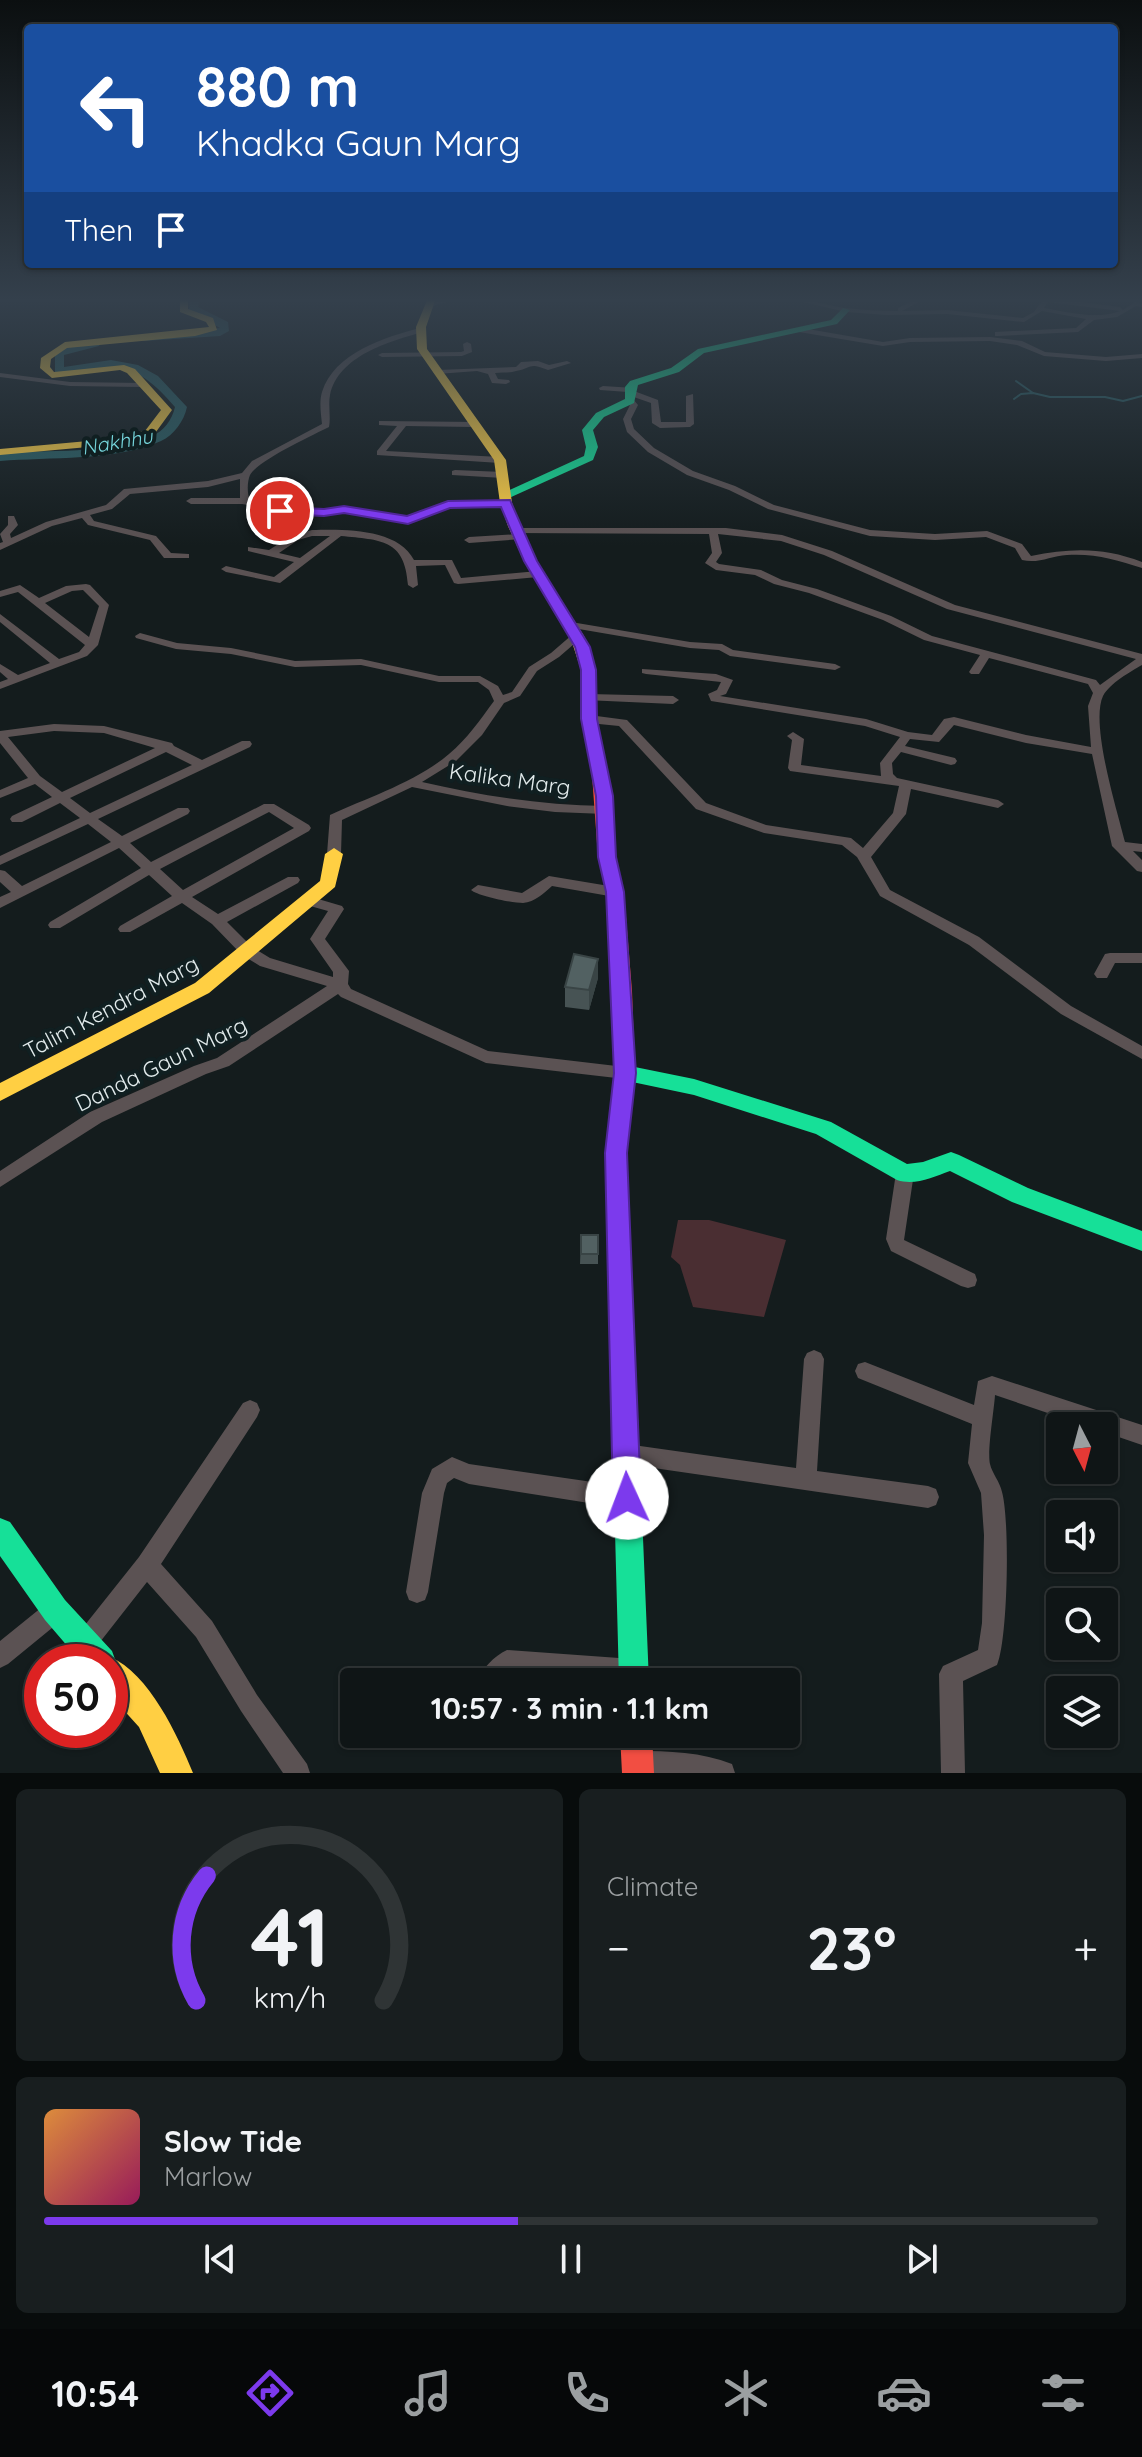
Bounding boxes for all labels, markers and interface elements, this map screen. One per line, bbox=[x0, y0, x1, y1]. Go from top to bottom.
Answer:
text: 880 m bbox=[196, 51, 359, 121]
icon: left bbox=[64, 56, 168, 160]
text: Khadka Gaun Marg bbox=[196, 120, 521, 165]
icon: arrive bbox=[149, 208, 193, 252]
text: Then bbox=[64, 211, 133, 249]
water label: Nakhhu bbox=[80, 423, 156, 460]
pin bbox=[246, 477, 314, 545]
icon: arrive bbox=[258, 489, 302, 533]
street label: Kalika Marg bbox=[447, 757, 573, 801]
street label: Talim Kendra Marg bbox=[19, 949, 203, 1065]
street label: Danda Gaun Marg bbox=[70, 1010, 252, 1118]
north arrow bbox=[1046, 1412, 1118, 1484]
map controls bbox=[1046, 1412, 1118, 1748]
position arrow bbox=[585, 1456, 669, 1540]
button: sound bbox=[1046, 1500, 1118, 1572]
button: search bbox=[1046, 1588, 1118, 1660]
speed limit sign: 50 bbox=[24, 1644, 128, 1748]
button: layers bbox=[1046, 1676, 1118, 1748]
text: 10:57 · 3 min · 1.1 km bbox=[431, 1689, 709, 1727]
text: Climate bbox=[607, 1870, 698, 1903]
text: 41 bbox=[250, 1884, 329, 1988]
text: 23° bbox=[807, 1910, 897, 1985]
text: − bbox=[607, 1920, 630, 1975]
text: + bbox=[1073, 1920, 1098, 1975]
text: km/h bbox=[253, 1979, 326, 2015]
text: Slow Tide bbox=[164, 2122, 302, 2160]
text: Marlow bbox=[164, 2160, 252, 2193]
icon: previous bbox=[198, 2237, 242, 2281]
icon: pause bbox=[549, 2237, 593, 2281]
icon: next bbox=[900, 2237, 944, 2281]
icon: directions bbox=[242, 2365, 298, 2421]
icon: music bbox=[400, 2365, 456, 2421]
icon: phone bbox=[559, 2365, 615, 2421]
icon: climate bbox=[718, 2365, 774, 2421]
icon: car bbox=[876, 2365, 932, 2421]
icon: filters bbox=[1035, 2365, 1091, 2421]
text: 10:54 bbox=[51, 2371, 139, 2416]

